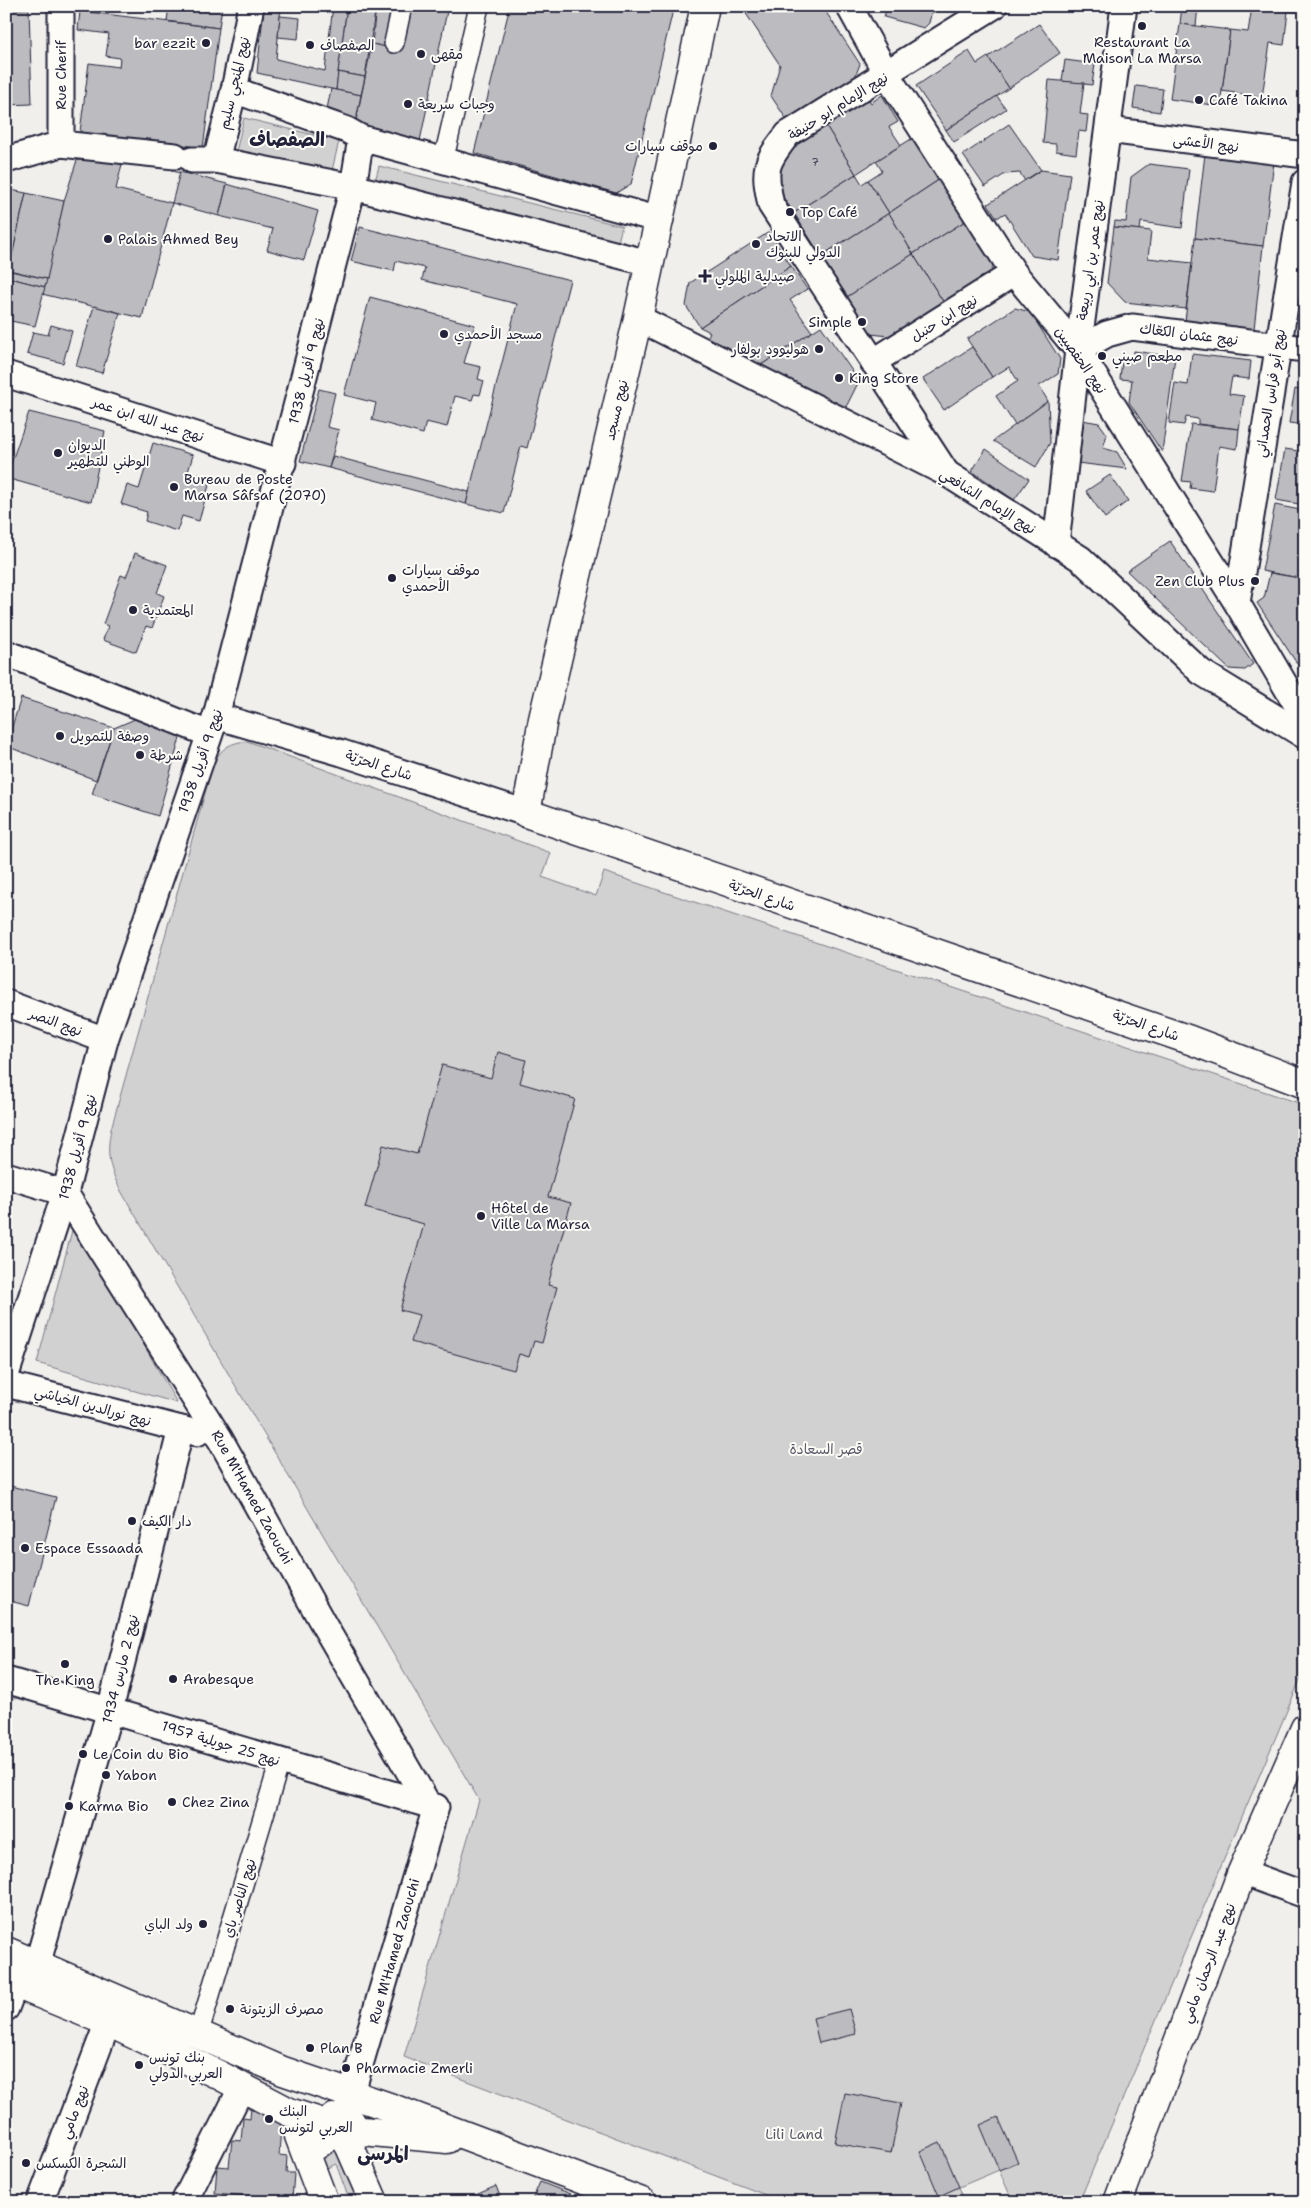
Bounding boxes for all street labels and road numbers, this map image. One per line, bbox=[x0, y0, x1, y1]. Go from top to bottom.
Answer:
street label: نهج المنجي سليم bbox=[215, 35, 257, 132]
street label: Rue Cherif bbox=[52, 39, 70, 110]
street label: نهج الإمام ابو حنيفة bbox=[785, 68, 892, 146]
street label: نهج الأعشى bbox=[1172, 130, 1240, 157]
street label: نهج عمر بن ابي ربيعة bbox=[1073, 199, 1111, 322]
street label: نهج ابن حنبل bbox=[907, 290, 981, 346]
street label: نهج 9 أفريل 1938 bbox=[284, 316, 329, 426]
street label: نهج عثمان الكعّاك bbox=[1138, 319, 1239, 350]
street label: نهج الحفصيين bbox=[1050, 323, 1111, 398]
street label: نهج أبو فراس الحمداني bbox=[1251, 327, 1293, 459]
street label: نهج مسجد bbox=[600, 378, 633, 442]
street label: نهج عبد الله ابن عمر bbox=[88, 392, 206, 447]
street label: نهج الإمام الشافعي bbox=[934, 464, 1039, 541]
street label: نهج 9 أفريل 1938 bbox=[174, 707, 227, 816]
street label: شارع الحرّيّة bbox=[343, 746, 415, 785]
street label: شارع الحرّيّة bbox=[726, 875, 798, 916]
street label: نهج النصر bbox=[26, 1004, 85, 1041]
street label: شارع الحرّيّة bbox=[1110, 1005, 1182, 1046]
street label: نهج 9 أفريل 1938 bbox=[54, 1092, 101, 1202]
street label: نهج نورالدين الخياشي bbox=[32, 1382, 153, 1434]
street label: Rue M'Hamed Zaouchi bbox=[208, 1427, 297, 1567]
street label: نهج 2 مارس 1934 bbox=[98, 1613, 143, 1726]
street label: نهج 25 جويلية 1957 bbox=[159, 1716, 282, 1771]
street label: نهج الناصر باي bbox=[218, 1856, 261, 1940]
street label: Rue M'Hamed Zaouchi bbox=[365, 1876, 423, 2026]
street label: نهج عبد الرحمان مامي bbox=[1177, 1900, 1243, 2027]
street label: نهج مامي bbox=[56, 2083, 96, 2143]

